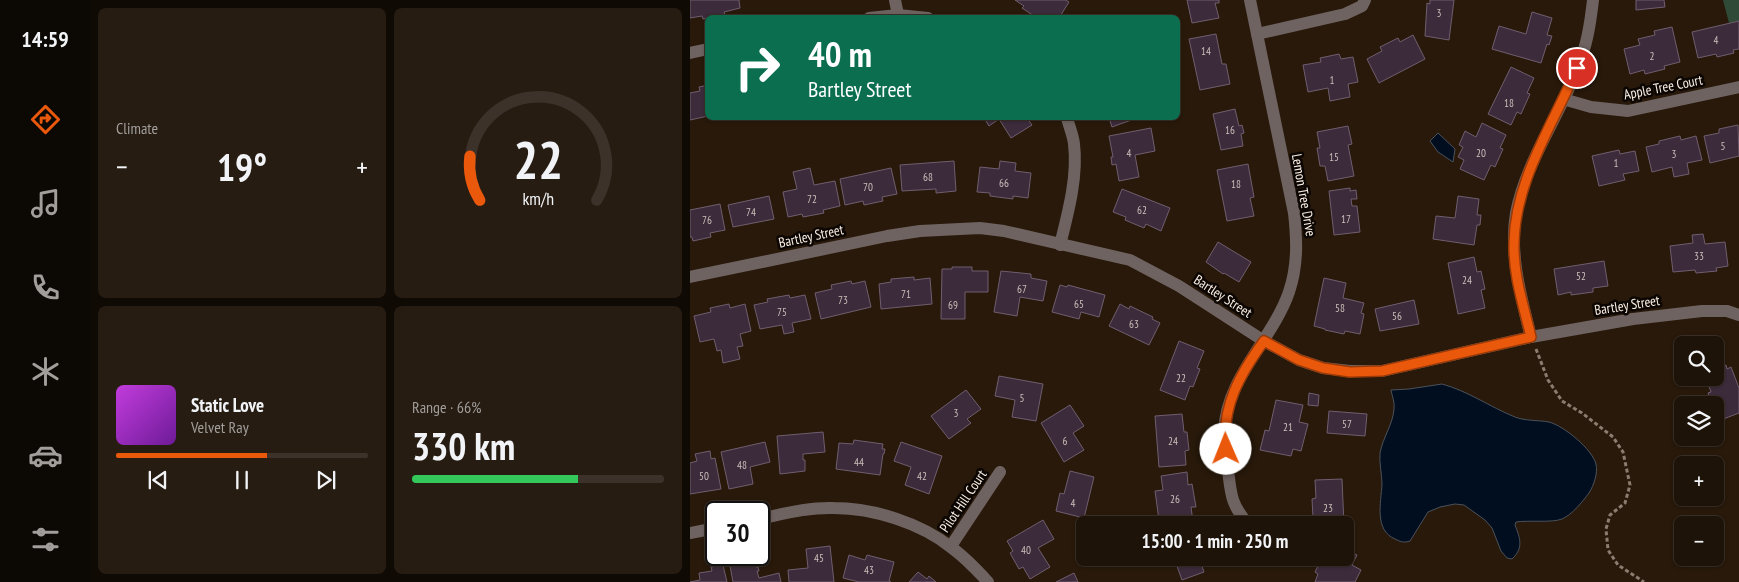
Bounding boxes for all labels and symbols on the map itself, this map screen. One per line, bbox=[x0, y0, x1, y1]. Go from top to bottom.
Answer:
house number: 3 bbox=[1437, 6, 1442, 20]
house number: 4 bbox=[1714, 33, 1719, 47]
house number: 14 bbox=[1201, 44, 1211, 58]
pin bbox=[1556, 47, 1598, 89]
house number: 2 bbox=[1650, 49, 1655, 63]
street label: Apple Tree Court bbox=[1622, 71, 1704, 103]
house number: 1 bbox=[1330, 73, 1335, 87]
house number: 18 bbox=[1504, 96, 1514, 110]
house number: 16 bbox=[1225, 123, 1235, 137]
house number: 5 bbox=[1721, 139, 1726, 153]
house number: 4 bbox=[1127, 146, 1132, 160]
house number: 20 bbox=[1476, 146, 1486, 160]
house number: 3 bbox=[1672, 147, 1677, 161]
house number: 15 bbox=[1329, 150, 1339, 164]
street label: Lemon Tree Drive bbox=[1288, 152, 1320, 238]
house number: 1 bbox=[1614, 156, 1619, 170]
house number: 68 bbox=[923, 170, 933, 184]
house number: 66 bbox=[999, 176, 1009, 190]
house number: 18 bbox=[1231, 177, 1241, 191]
house number: 70 bbox=[863, 180, 873, 194]
house number: 72 bbox=[807, 192, 817, 206]
house number: 62 bbox=[1137, 203, 1147, 217]
house number: 74 bbox=[746, 205, 756, 219]
house number: 17 bbox=[1341, 212, 1351, 226]
house number: 76 bbox=[702, 213, 712, 227]
street label: Bartley Street bbox=[777, 220, 845, 252]
house number: 33 bbox=[1694, 249, 1704, 263]
house number: 52 bbox=[1576, 269, 1586, 283]
street label: Bartley Street bbox=[1190, 271, 1256, 322]
house number: 24 bbox=[1462, 273, 1472, 287]
house number: 67 bbox=[1017, 282, 1027, 296]
house number: 71 bbox=[901, 287, 911, 301]
street label: Bartley Street bbox=[1593, 291, 1661, 319]
house number: 73 bbox=[838, 293, 848, 307]
house number: 65 bbox=[1074, 297, 1084, 311]
house number: 69 bbox=[948, 298, 958, 312]
house number: 58 bbox=[1335, 301, 1345, 315]
house number: 75 bbox=[777, 305, 787, 319]
house number: 56 bbox=[1392, 309, 1402, 323]
house number: 63 bbox=[1129, 317, 1139, 331]
house number: 22 bbox=[1176, 371, 1186, 385]
house number: 5 bbox=[1020, 391, 1025, 405]
house number: 3 bbox=[954, 406, 959, 420]
house number: 57 bbox=[1342, 417, 1352, 431]
house number: 21 bbox=[1283, 420, 1293, 434]
position arrow bbox=[1199, 422, 1251, 474]
house number: 6 bbox=[1063, 434, 1068, 448]
house number: 24 bbox=[1168, 434, 1178, 448]
house number: 44 bbox=[854, 455, 864, 469]
house number: 48 bbox=[737, 458, 747, 472]
street label: Pilot Hill Court bbox=[935, 466, 991, 536]
house number: 50 bbox=[699, 469, 709, 483]
house number: 42 bbox=[917, 469, 927, 483]
house number: 26 bbox=[1170, 492, 1180, 506]
house number: 4 bbox=[1071, 496, 1076, 510]
speed limit sign: 30 bbox=[705, 501, 770, 566]
house number: 23 bbox=[1323, 501, 1333, 515]
house number: 40 bbox=[1021, 543, 1031, 557]
house number: 45 bbox=[814, 551, 824, 565]
house number: 43 bbox=[864, 563, 874, 577]

